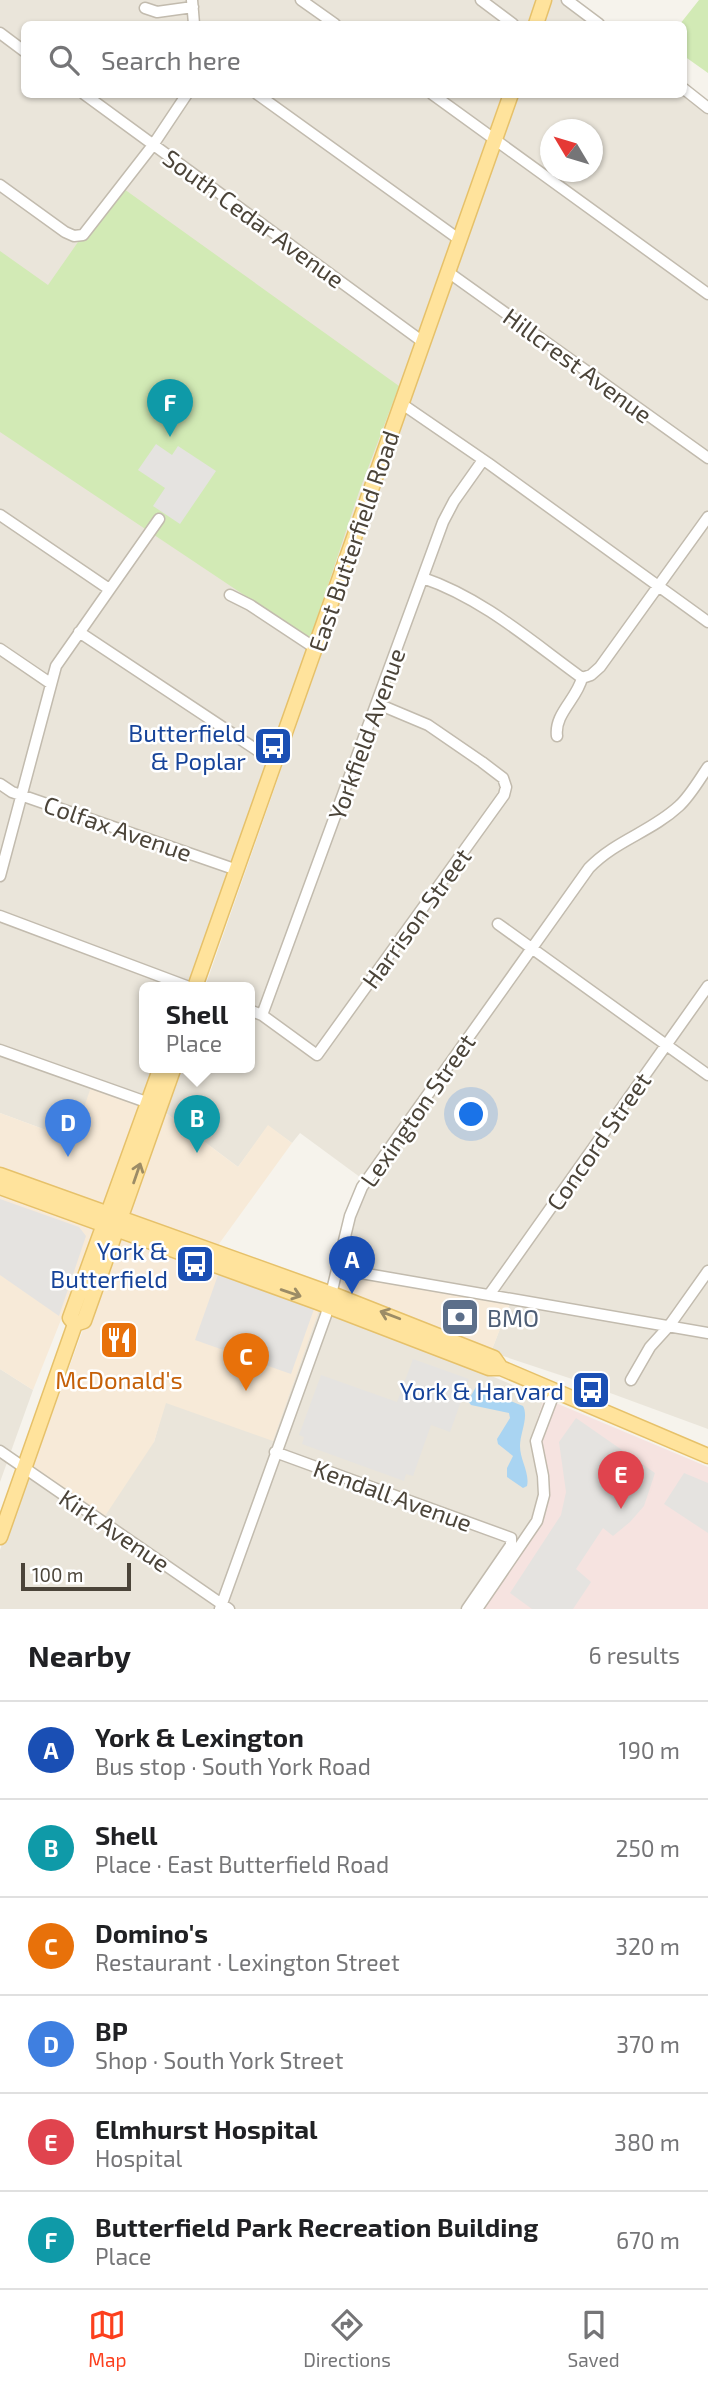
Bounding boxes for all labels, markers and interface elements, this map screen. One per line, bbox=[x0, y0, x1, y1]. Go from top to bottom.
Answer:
search box bbox=[21, 21, 687, 98]
icon: search bbox=[45, 41, 83, 79]
text: Search here bbox=[101, 44, 241, 75]
north arrow bbox=[540, 119, 603, 182]
street label: South Cedar Avenue bbox=[158, 142, 350, 294]
street label: Hillcrest Avenue bbox=[498, 301, 658, 429]
pin: F bbox=[147, 379, 193, 437]
street label: East Butterfield Road bbox=[302, 427, 404, 655]
street label: Yorkfield Avenue bbox=[321, 644, 411, 824]
place label: Butterfield & Poplar bbox=[128, 718, 246, 775]
bus stop icon: Butterfield & Poplar bbox=[252, 725, 294, 767]
street label: Colfax Avenue bbox=[40, 789, 196, 867]
street label: Harrison Street bbox=[355, 842, 477, 994]
popup bbox=[139, 982, 255, 1073]
text: Shell bbox=[166, 998, 228, 1029]
street label: Lexington Street bbox=[354, 1028, 480, 1192]
text: Place bbox=[166, 1029, 222, 1057]
street label: Concord Street bbox=[540, 1066, 656, 1216]
pin: B bbox=[174, 1095, 220, 1153]
your location bbox=[454, 1097, 488, 1131]
pin: D bbox=[45, 1099, 91, 1157]
one-way arrow bbox=[132, 1163, 144, 1185]
place label: York & Butterfield bbox=[50, 1236, 168, 1293]
pin: A bbox=[329, 1236, 375, 1294]
bus stop icon: York & Butterfield bbox=[174, 1243, 216, 1285]
one-way arrow bbox=[280, 1288, 302, 1300]
bank icon: BMO bbox=[439, 1296, 481, 1338]
place label: BMO bbox=[487, 1303, 539, 1332]
one-way arrow bbox=[379, 1308, 401, 1321]
restaurant icon: McDonald's bbox=[98, 1319, 140, 1361]
pin: C bbox=[223, 1333, 269, 1391]
place label: McDonald's bbox=[55, 1365, 183, 1394]
bus stop icon: York & Harvard bbox=[570, 1369, 612, 1411]
place label: York & Harvard bbox=[400, 1376, 564, 1405]
pin: E bbox=[598, 1451, 644, 1509]
street label: Kendall Avenue bbox=[310, 1453, 476, 1537]
street label: Kirk Avenue bbox=[54, 1482, 176, 1578]
scale bar bbox=[21, 1560, 131, 1592]
text: 100 m bbox=[32, 1563, 83, 1586]
text: Nearby bbox=[28, 1637, 131, 1673]
text: 6 results bbox=[589, 1641, 680, 1669]
text: York & Lexington bbox=[95, 1721, 304, 1752]
text: A bbox=[43, 1736, 59, 1764]
text: 190 m bbox=[619, 1736, 680, 1764]
text: Bus stop · South York Road bbox=[95, 1752, 371, 1780]
text: Shell bbox=[95, 1819, 158, 1850]
text: B bbox=[44, 1834, 58, 1862]
text: 250 m bbox=[616, 1834, 680, 1862]
text: Place · East Butterfield Road bbox=[95, 1850, 389, 1878]
text: Domino's bbox=[95, 1917, 208, 1948]
text: C bbox=[44, 1932, 58, 1960]
text: 320 m bbox=[615, 1932, 680, 1960]
text: Restaurant · Lexington Street bbox=[95, 1948, 400, 1976]
text: BP bbox=[95, 2015, 128, 2046]
text: D bbox=[43, 2030, 59, 2058]
text: 370 m bbox=[616, 2030, 680, 2058]
text: Shop · South York Street bbox=[95, 2046, 343, 2074]
text: Elmhurst Hospital bbox=[95, 2113, 318, 2144]
text: E bbox=[44, 2128, 58, 2156]
text: 380 m bbox=[614, 2128, 680, 2156]
text: Hospital bbox=[95, 2144, 182, 2172]
text: Butterfield Park Recreation Building bbox=[95, 2211, 538, 2242]
text: F bbox=[45, 2226, 57, 2254]
text: 670 m bbox=[616, 2226, 680, 2254]
text: Place bbox=[95, 2242, 151, 2270]
tab: Map bbox=[88, 2306, 126, 2371]
tab: Directions bbox=[303, 2306, 391, 2371]
tab: Saved bbox=[567, 2306, 620, 2371]

